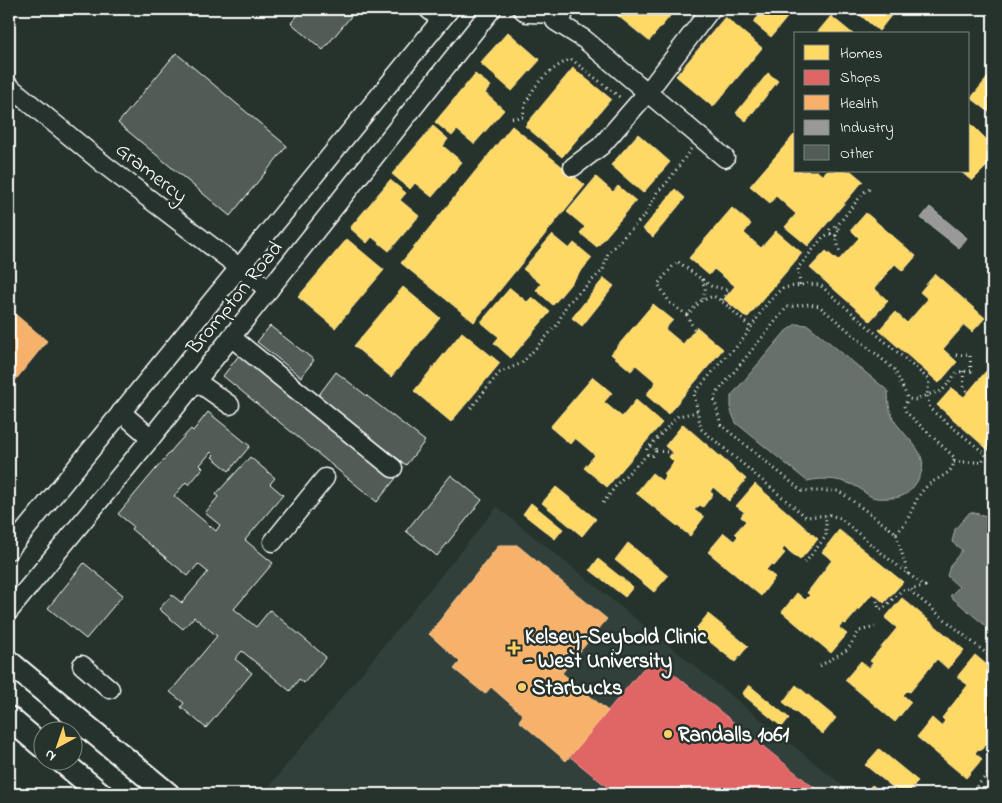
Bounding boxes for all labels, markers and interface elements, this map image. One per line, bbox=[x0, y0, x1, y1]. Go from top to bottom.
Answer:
legend bbox=[794, 32, 970, 172]
text: Homes bbox=[840, 43, 883, 65]
text: Shops bbox=[840, 67, 880, 89]
text: Health bbox=[840, 93, 878, 115]
text: Industry bbox=[840, 117, 894, 140]
street label: Gramercy bbox=[107, 136, 193, 213]
text: Other bbox=[840, 143, 874, 165]
street label: Brompton Road bbox=[180, 235, 291, 362]
place label: Kelsey-Seybold Clinic - West University bbox=[524, 623, 707, 679]
marker: Kelsey-Seybold Clinic - West University bbox=[507, 641, 521, 655]
place label: Starbucks bbox=[532, 674, 623, 704]
marker: Starbucks bbox=[516, 681, 528, 693]
north arrow bbox=[32, 720, 82, 770]
place label: Randalls 1061 bbox=[678, 721, 789, 751]
marker: Randalls 1061 bbox=[662, 728, 674, 740]
text: N bbox=[40, 744, 61, 766]

